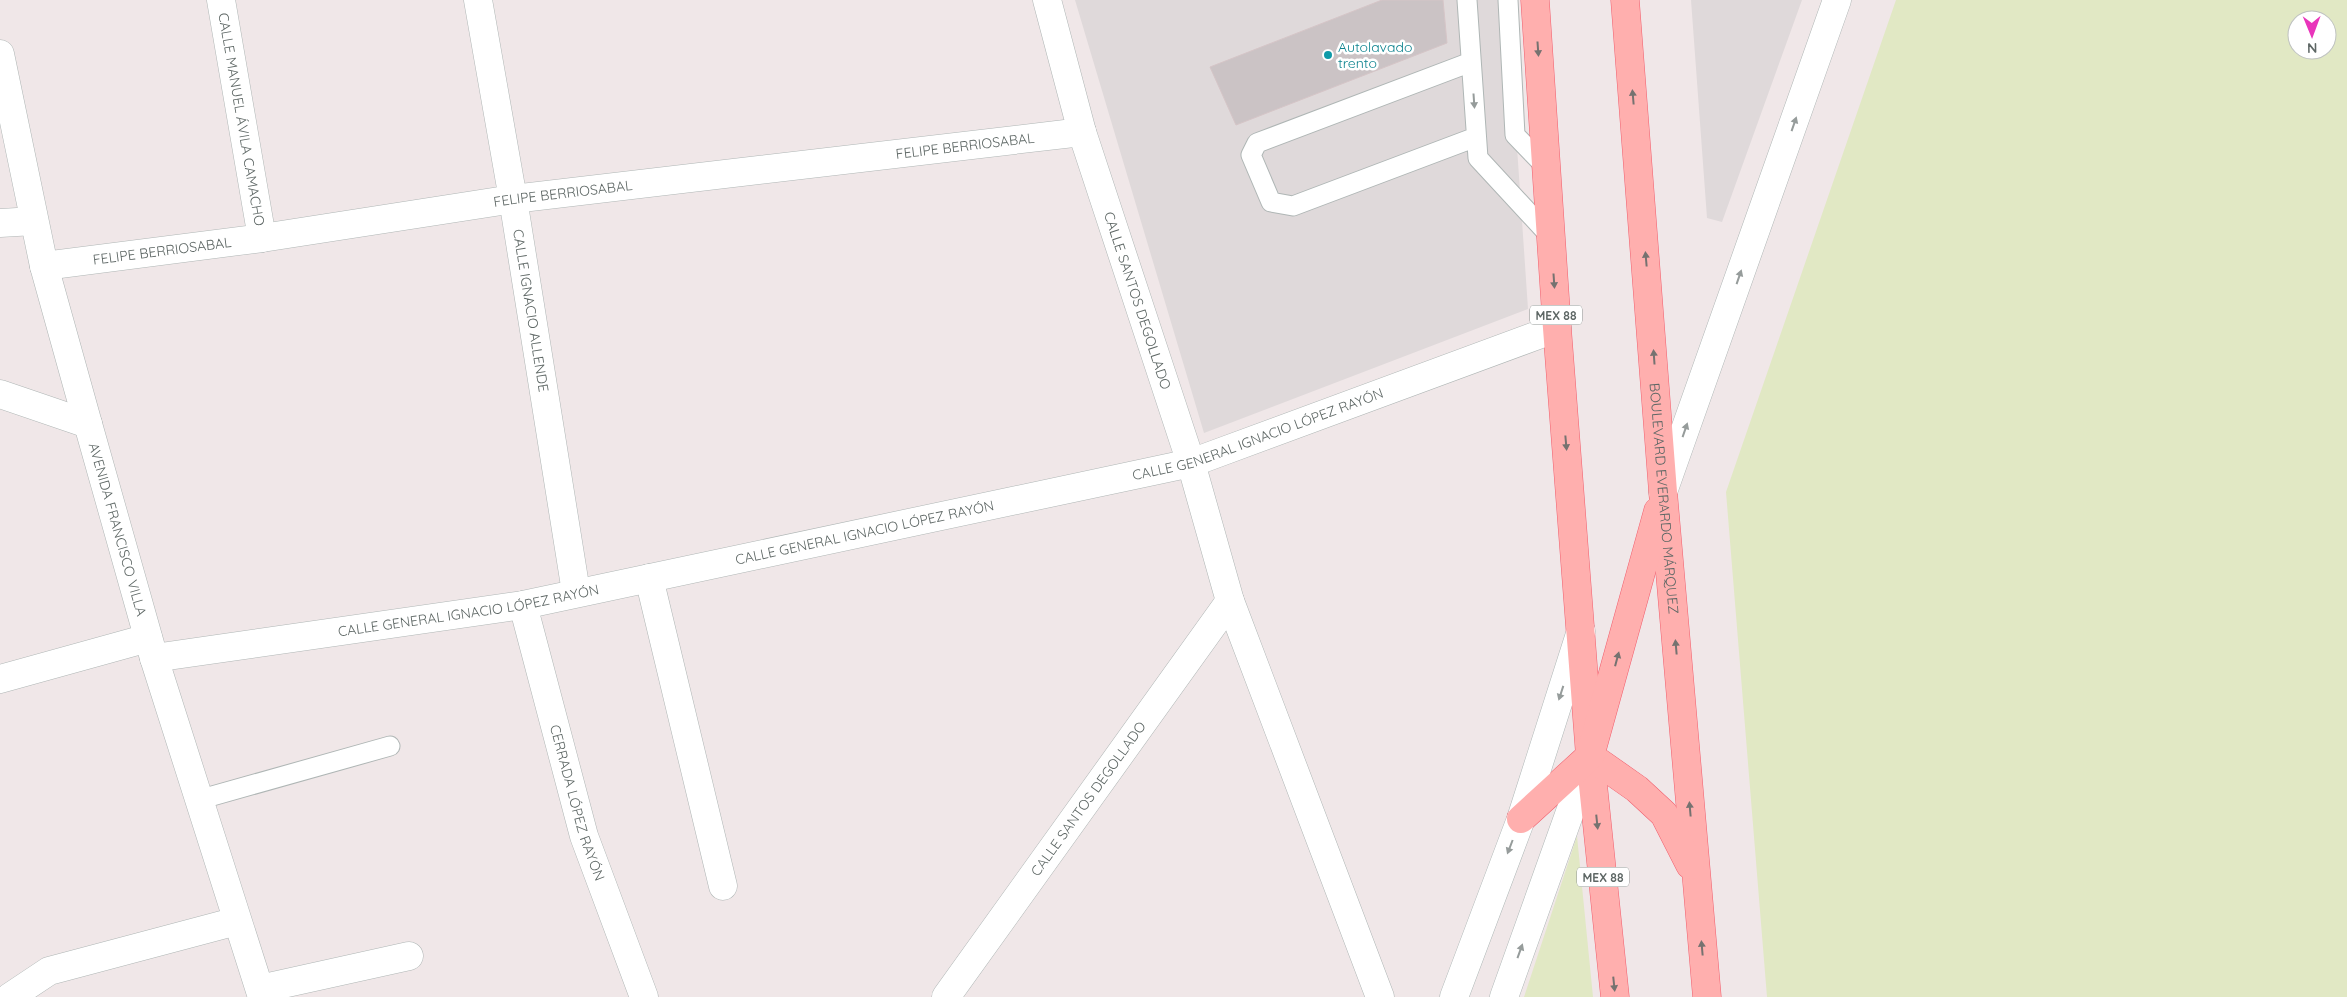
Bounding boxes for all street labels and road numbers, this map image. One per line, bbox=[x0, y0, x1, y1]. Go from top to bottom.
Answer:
street label: CALLE MANUEL ÁVILA CAMACHO bbox=[214, 11, 269, 227]
street label: FELIPE BERRIOSABAL bbox=[895, 129, 1036, 163]
street label: FELIPE BERRIOSABAL bbox=[492, 176, 634, 211]
street label: CALLE SANTOS DEGOLLADO bbox=[1100, 209, 1175, 392]
street label: CALLE IGNACIO ALLENDE bbox=[509, 228, 553, 393]
street label: FELIPE BERRIOSABAL bbox=[92, 233, 233, 269]
road number: MEX 88 bbox=[1530, 306, 1582, 324]
street label: BOULEVARD EVERARDO MÁRQUEZ bbox=[1646, 382, 1683, 615]
street label: CALLE GENERAL IGNACIO LÓPEZ RAYÓN bbox=[1131, 384, 1386, 484]
street label: AVENIDA FRANCISCO VILLA bbox=[85, 441, 151, 618]
street label: CALLE GENERAL IGNACIO LÓPEZ RAYÓN bbox=[734, 496, 996, 569]
street label: CALLE GENERAL IGNACIO LÓPEZ RAYÓN bbox=[337, 580, 600, 640]
street label: CALLE SANTOS DEGOLLADO bbox=[1027, 718, 1150, 880]
street label: CERRADA LÓPEZ RAYÓN bbox=[546, 723, 609, 883]
road number: MEX 88 bbox=[1577, 868, 1629, 886]

